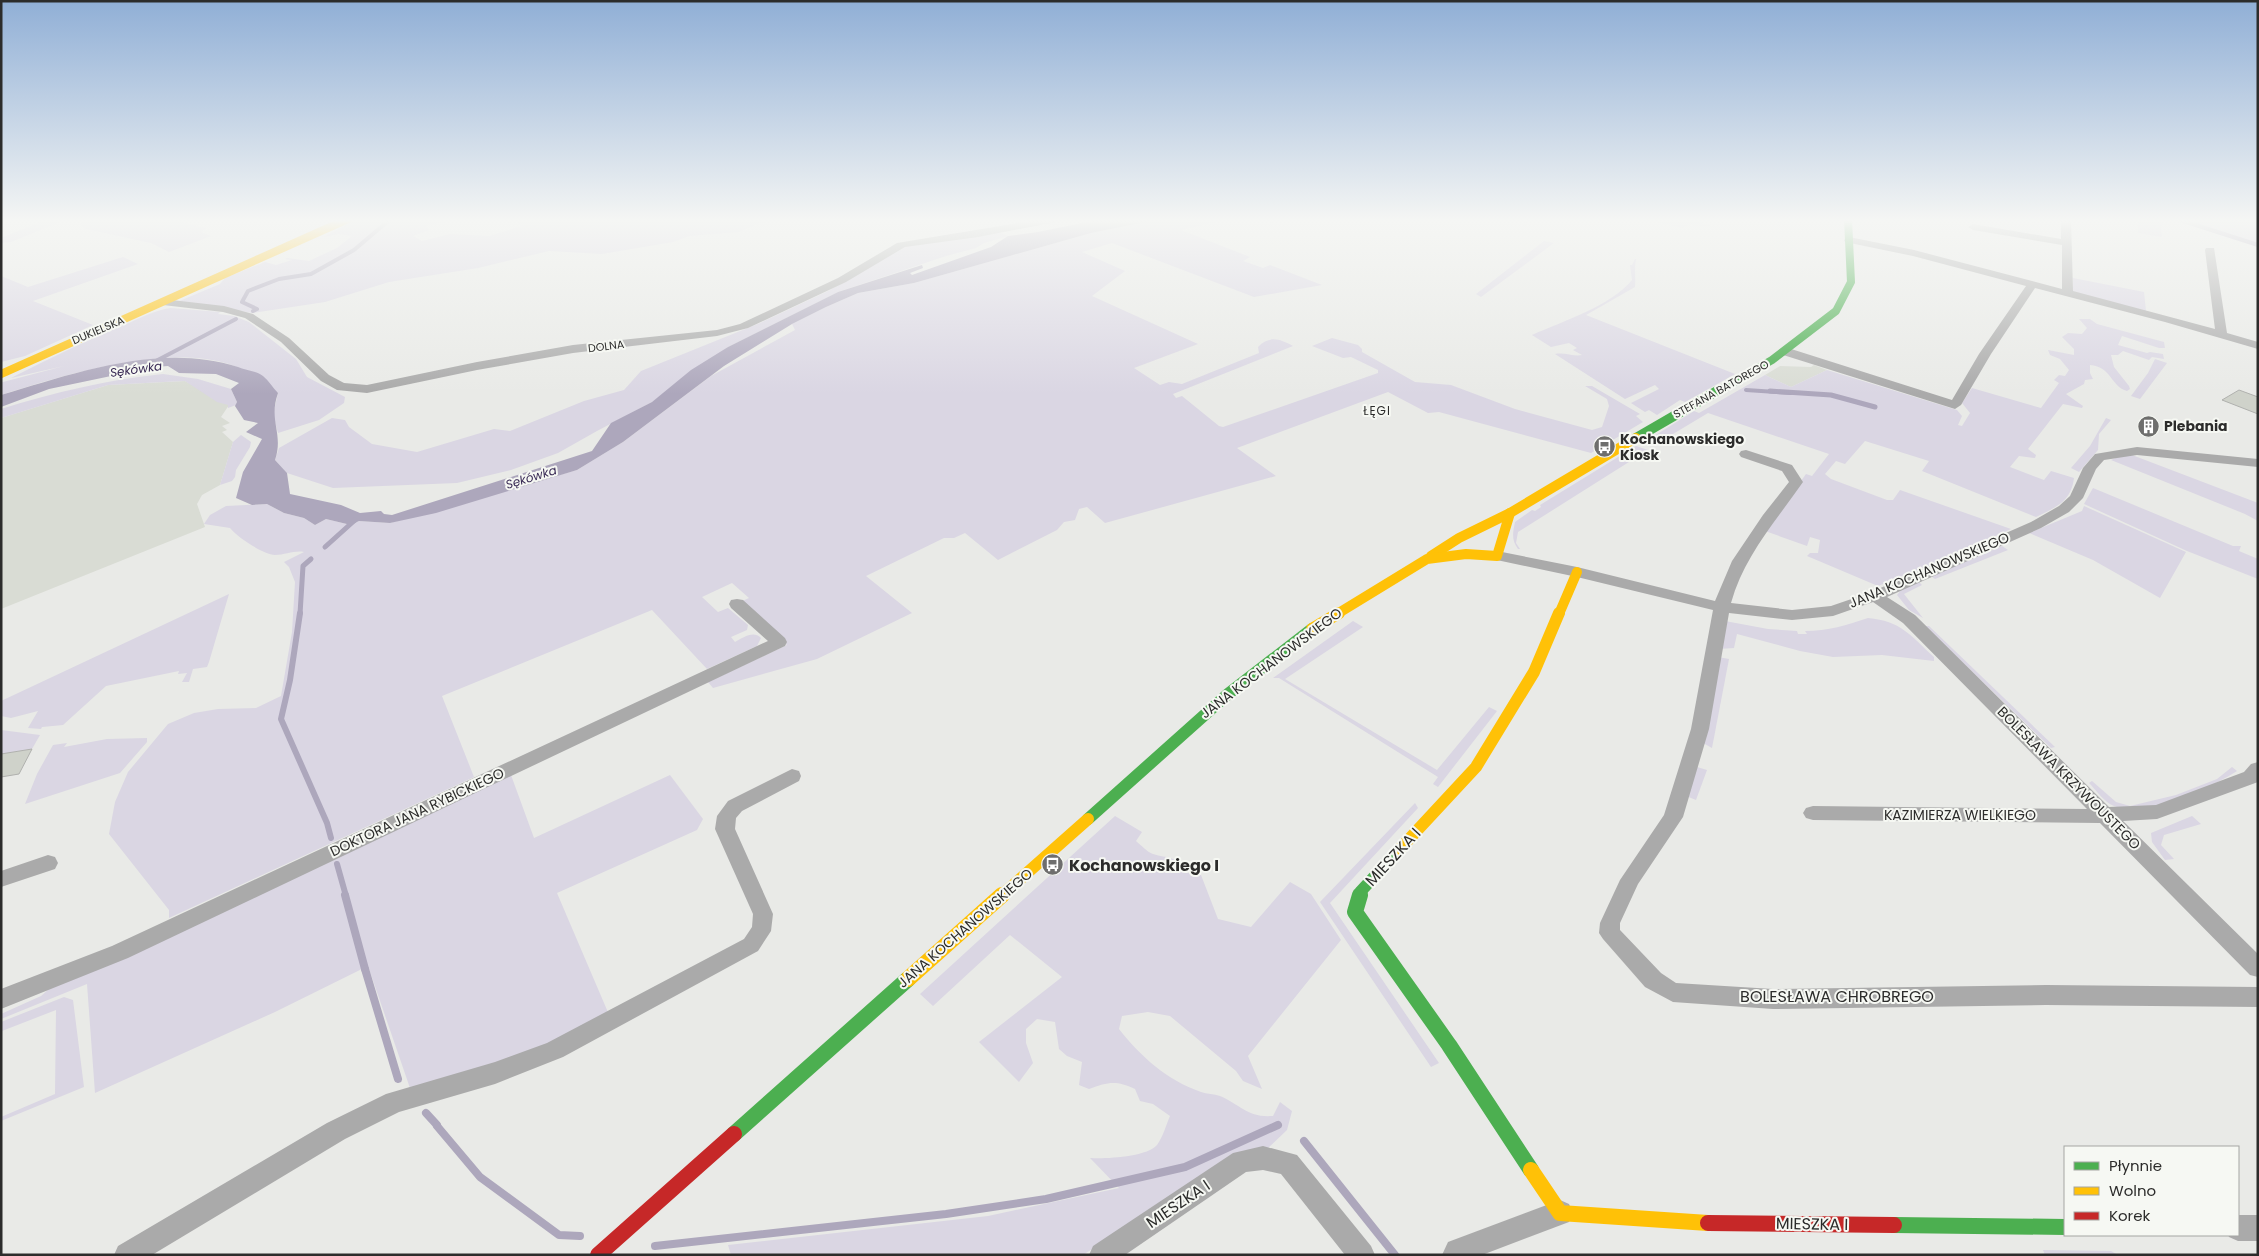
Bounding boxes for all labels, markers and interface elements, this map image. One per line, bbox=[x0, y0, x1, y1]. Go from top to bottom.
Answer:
street label: DUKIELSKA bbox=[69, 312, 127, 348]
street label: DOLNA bbox=[587, 336, 626, 356]
street label: STEFANA BATOREGO bbox=[1670, 356, 1772, 422]
water label: Sękówka bbox=[109, 357, 163, 381]
district label: ŁĘGI bbox=[1363, 402, 1391, 419]
building icon: Plebania bbox=[2136, 414, 2160, 438]
place label: Plebania bbox=[2164, 416, 2228, 436]
place label: Kochanowskiego Kiosk bbox=[1620, 429, 1744, 465]
bus stop icon: Kochanowskiego Kiosk bbox=[1592, 435, 1616, 459]
water label: Sękówka bbox=[503, 461, 559, 493]
street label: JANA KOCHANOWSKIEGO bbox=[1846, 527, 2012, 613]
street label: JANA KOCHANOWSKIEGO bbox=[1196, 603, 1346, 723]
street label: BOLESŁAWA KRZYWOUSTEGO bbox=[1993, 702, 2145, 854]
street label: DOKTORA JANA RYBICKIEGO bbox=[327, 763, 507, 861]
street label: KAZIMIERZA WIELKIEGO bbox=[1884, 805, 2036, 825]
street label: MIESZKA I bbox=[1360, 823, 1426, 891]
bus stop icon: Kochanowskiego I bbox=[1041, 853, 1065, 877]
place label: Kochanowskiego I bbox=[1069, 854, 1219, 877]
street label: JANA KOCHANOWSKIEGO bbox=[893, 864, 1037, 992]
street label: BOLESŁAWA CHROBREGO bbox=[1740, 985, 1934, 1008]
legend bbox=[2064, 1146, 2239, 1236]
text: Płynnie bbox=[2109, 1155, 2162, 1176]
street label: MIESZKA I bbox=[1141, 1174, 1215, 1234]
text: Wolno bbox=[2109, 1180, 2156, 1201]
text: Korek bbox=[2109, 1205, 2150, 1226]
street label: MIESZKA I bbox=[1776, 1212, 1848, 1236]

